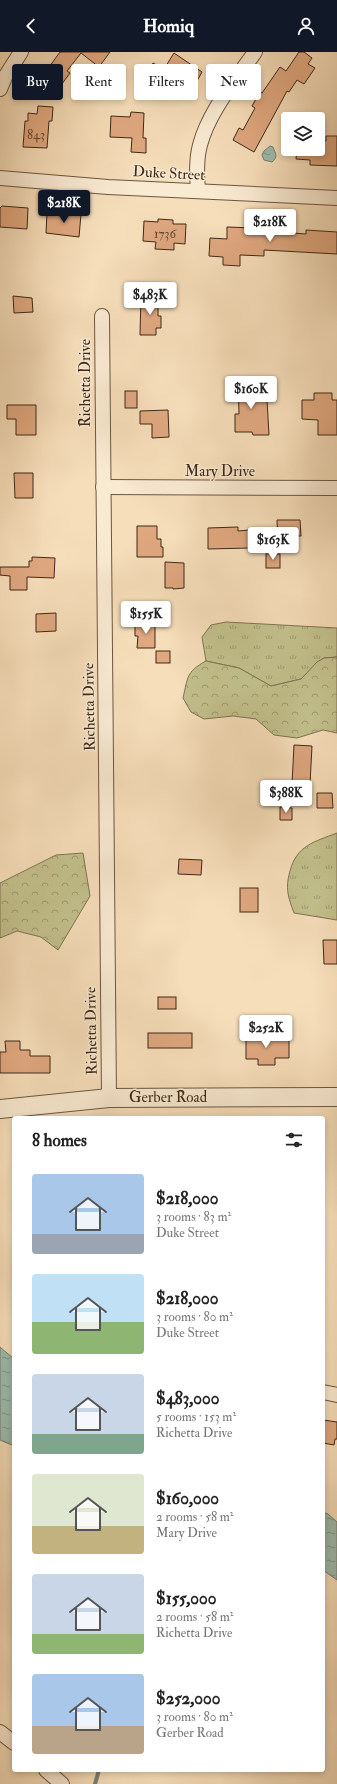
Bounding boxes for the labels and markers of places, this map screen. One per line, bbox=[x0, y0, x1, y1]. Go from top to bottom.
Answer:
pin: $218K bbox=[36, 190, 92, 224]
pin: $218K bbox=[242, 209, 298, 243]
pin: $483K bbox=[122, 282, 178, 316]
pin: $160K bbox=[223, 376, 279, 410]
pin: $163K bbox=[245, 527, 301, 561]
pin: $155K bbox=[118, 601, 174, 635]
pin: $388K bbox=[258, 780, 314, 814]
pin: $252K bbox=[238, 1015, 294, 1049]

